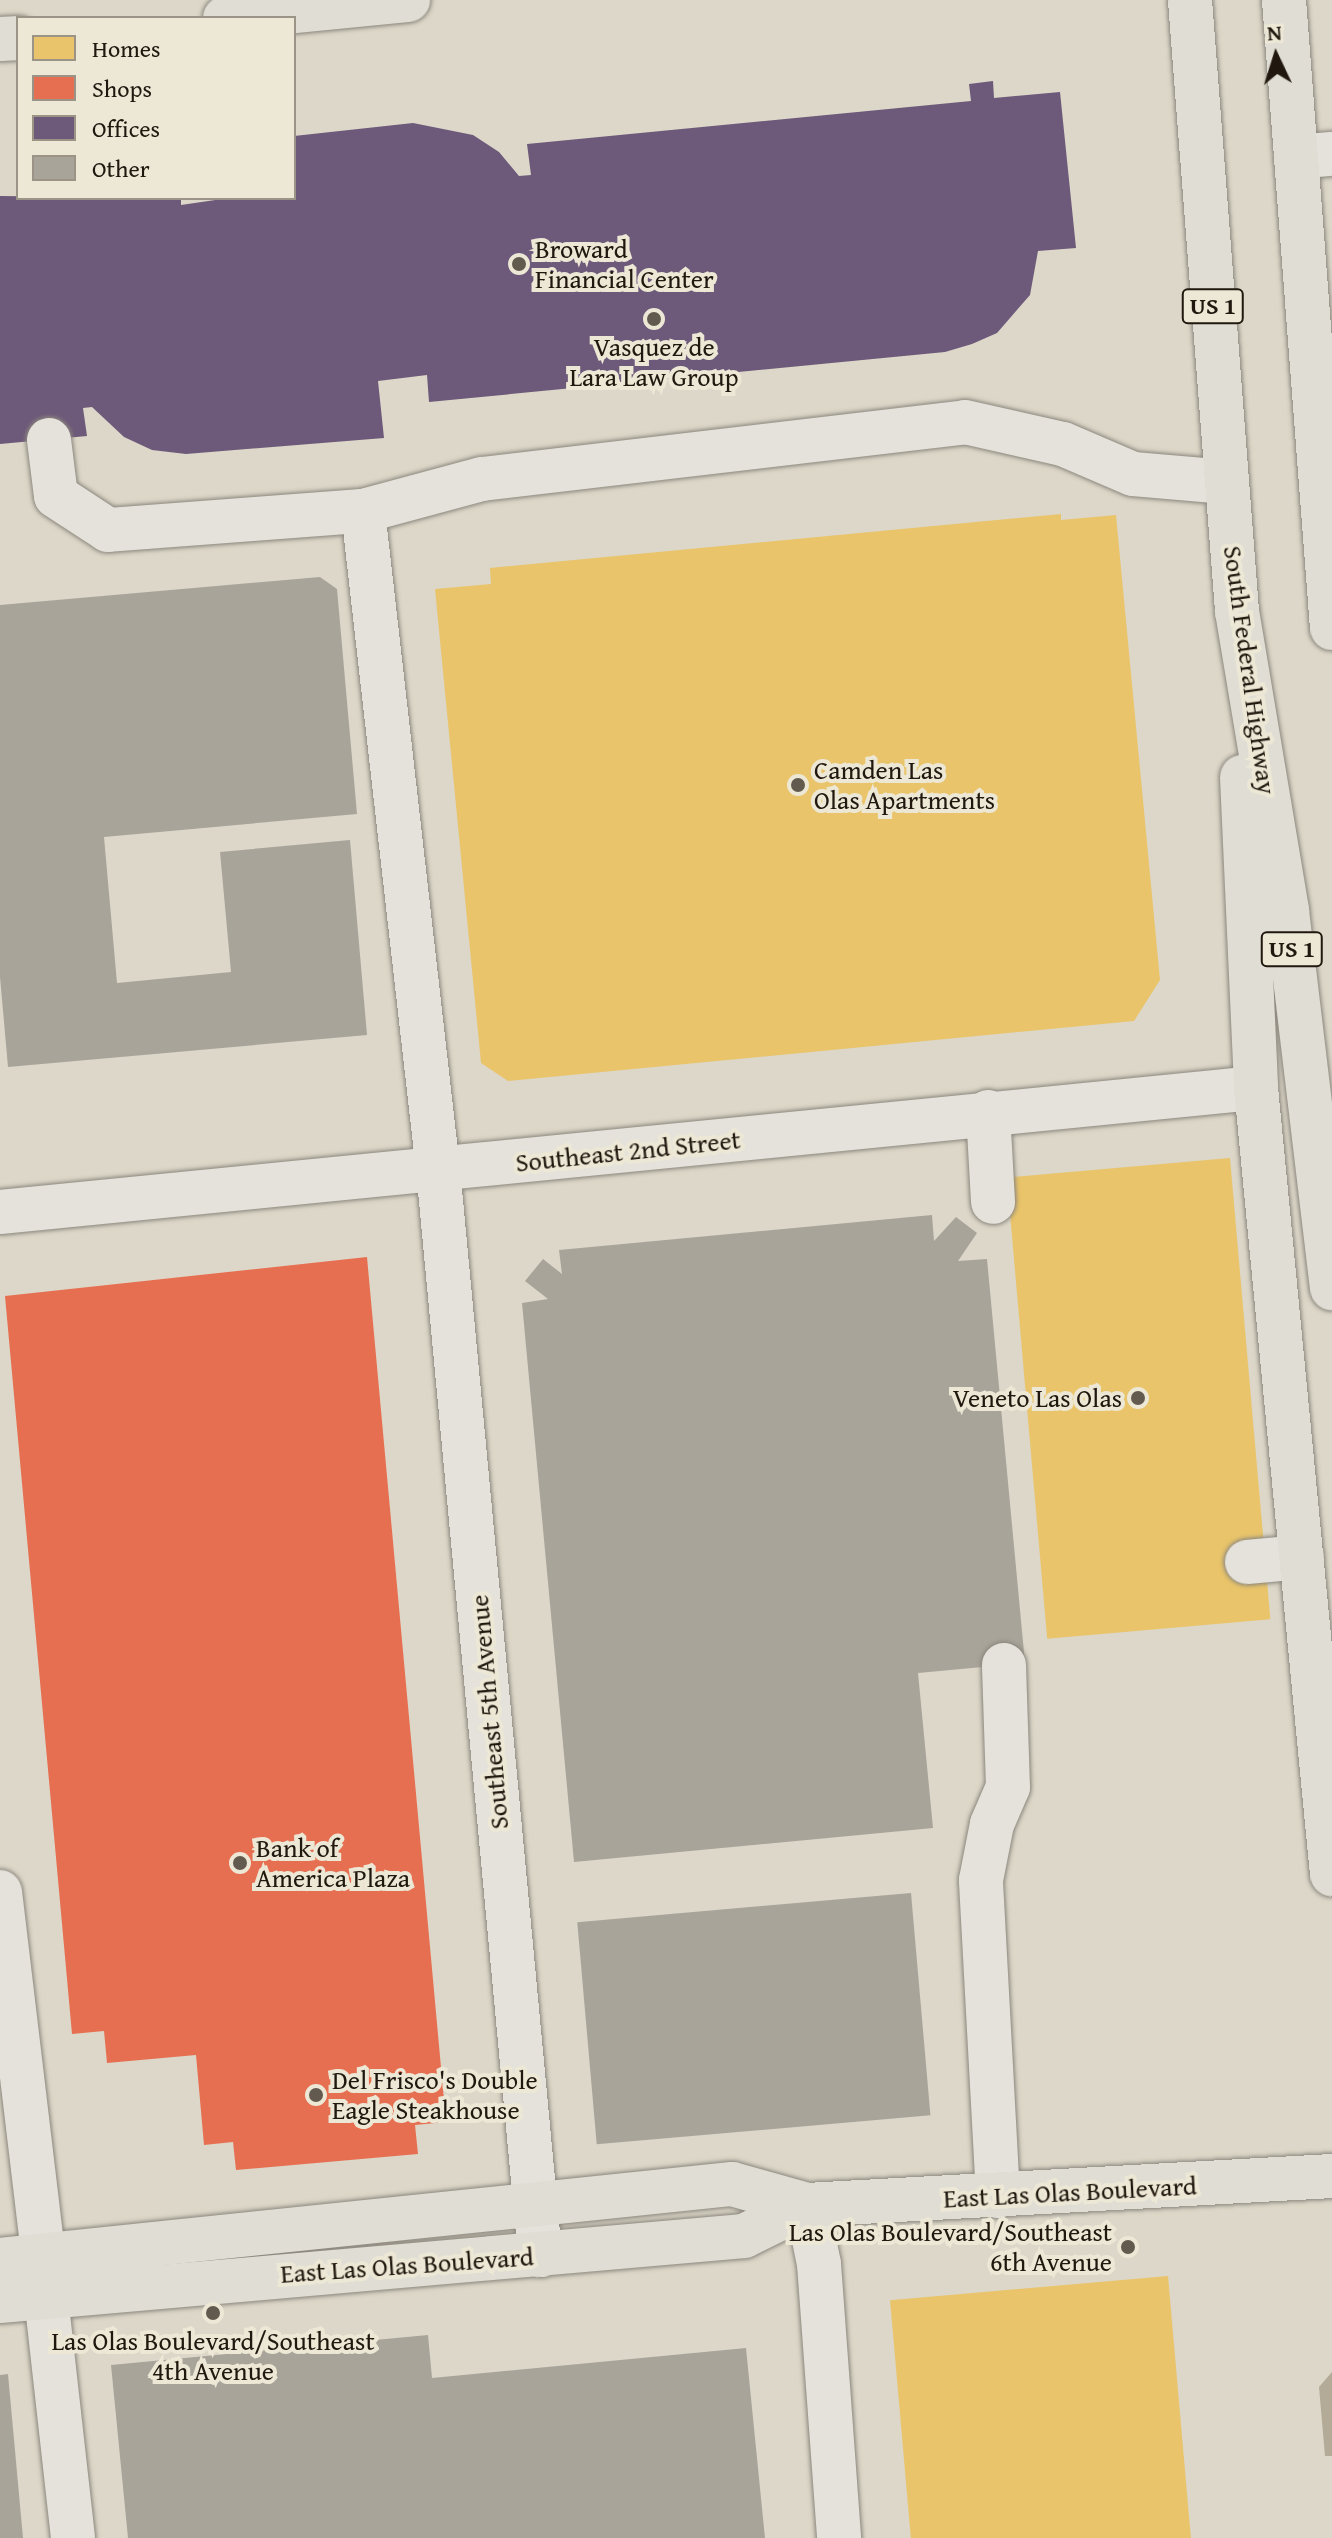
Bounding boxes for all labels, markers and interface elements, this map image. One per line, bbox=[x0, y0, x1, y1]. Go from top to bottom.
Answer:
legend bbox=[16, 16, 296, 200]
north arrow bbox=[1236, 16, 1316, 96]
text: N bbox=[1266, 16, 1283, 49]
text: Homes bbox=[92, 31, 161, 66]
text: Shops bbox=[92, 71, 152, 106]
text: Offices bbox=[92, 111, 160, 146]
text: Other bbox=[92, 151, 150, 186]
place label: Broward Financial Center bbox=[535, 233, 714, 294]
marker: Broward Financial Center bbox=[510, 255, 528, 273]
road number: US 1 bbox=[1181, 286, 1245, 326]
marker: Vasquez de Lara Law Group bbox=[645, 310, 663, 328]
place label: Vasquez de Lara Law Group bbox=[569, 331, 739, 392]
street label: South Federal Highway bbox=[1217, 544, 1283, 796]
place label: Camden Las Olas Apartments bbox=[814, 754, 995, 816]
marker: Camden Las Olas Apartments bbox=[789, 776, 807, 794]
road number: US 1 bbox=[1260, 929, 1324, 969]
street label: Southeast 2nd Street bbox=[514, 1124, 742, 1178]
place label: Veneto Las Olas bbox=[953, 1382, 1122, 1414]
marker: Veneto Las Olas bbox=[1129, 1389, 1147, 1407]
street label: Southeast 5th Avenue bbox=[463, 1593, 515, 1831]
place label: Bank of America Plaza bbox=[256, 1832, 410, 1894]
marker: Bank of America Plaza bbox=[231, 1854, 249, 1872]
place label: Del Frisco's Double Eagle Steakhouse bbox=[332, 2064, 538, 2126]
marker: Del Frisco's Double Eagle Steakhouse bbox=[307, 2086, 325, 2104]
street label: East Las Olas Boulevard bbox=[942, 2170, 1198, 2214]
place label: Las Olas Boulevard/Southeast 6th Avenue bbox=[789, 2216, 1112, 2278]
marker: Las Olas Boulevard/Southeast 6th Avenue bbox=[1119, 2238, 1137, 2256]
street label: East Las Olas Boulevard bbox=[279, 2241, 535, 2289]
marker: Las Olas Boulevard/Southeast 4th Avenue bbox=[204, 2304, 222, 2322]
place label: Las Olas Boulevard/Southeast 4th Avenue bbox=[51, 2325, 375, 2386]

